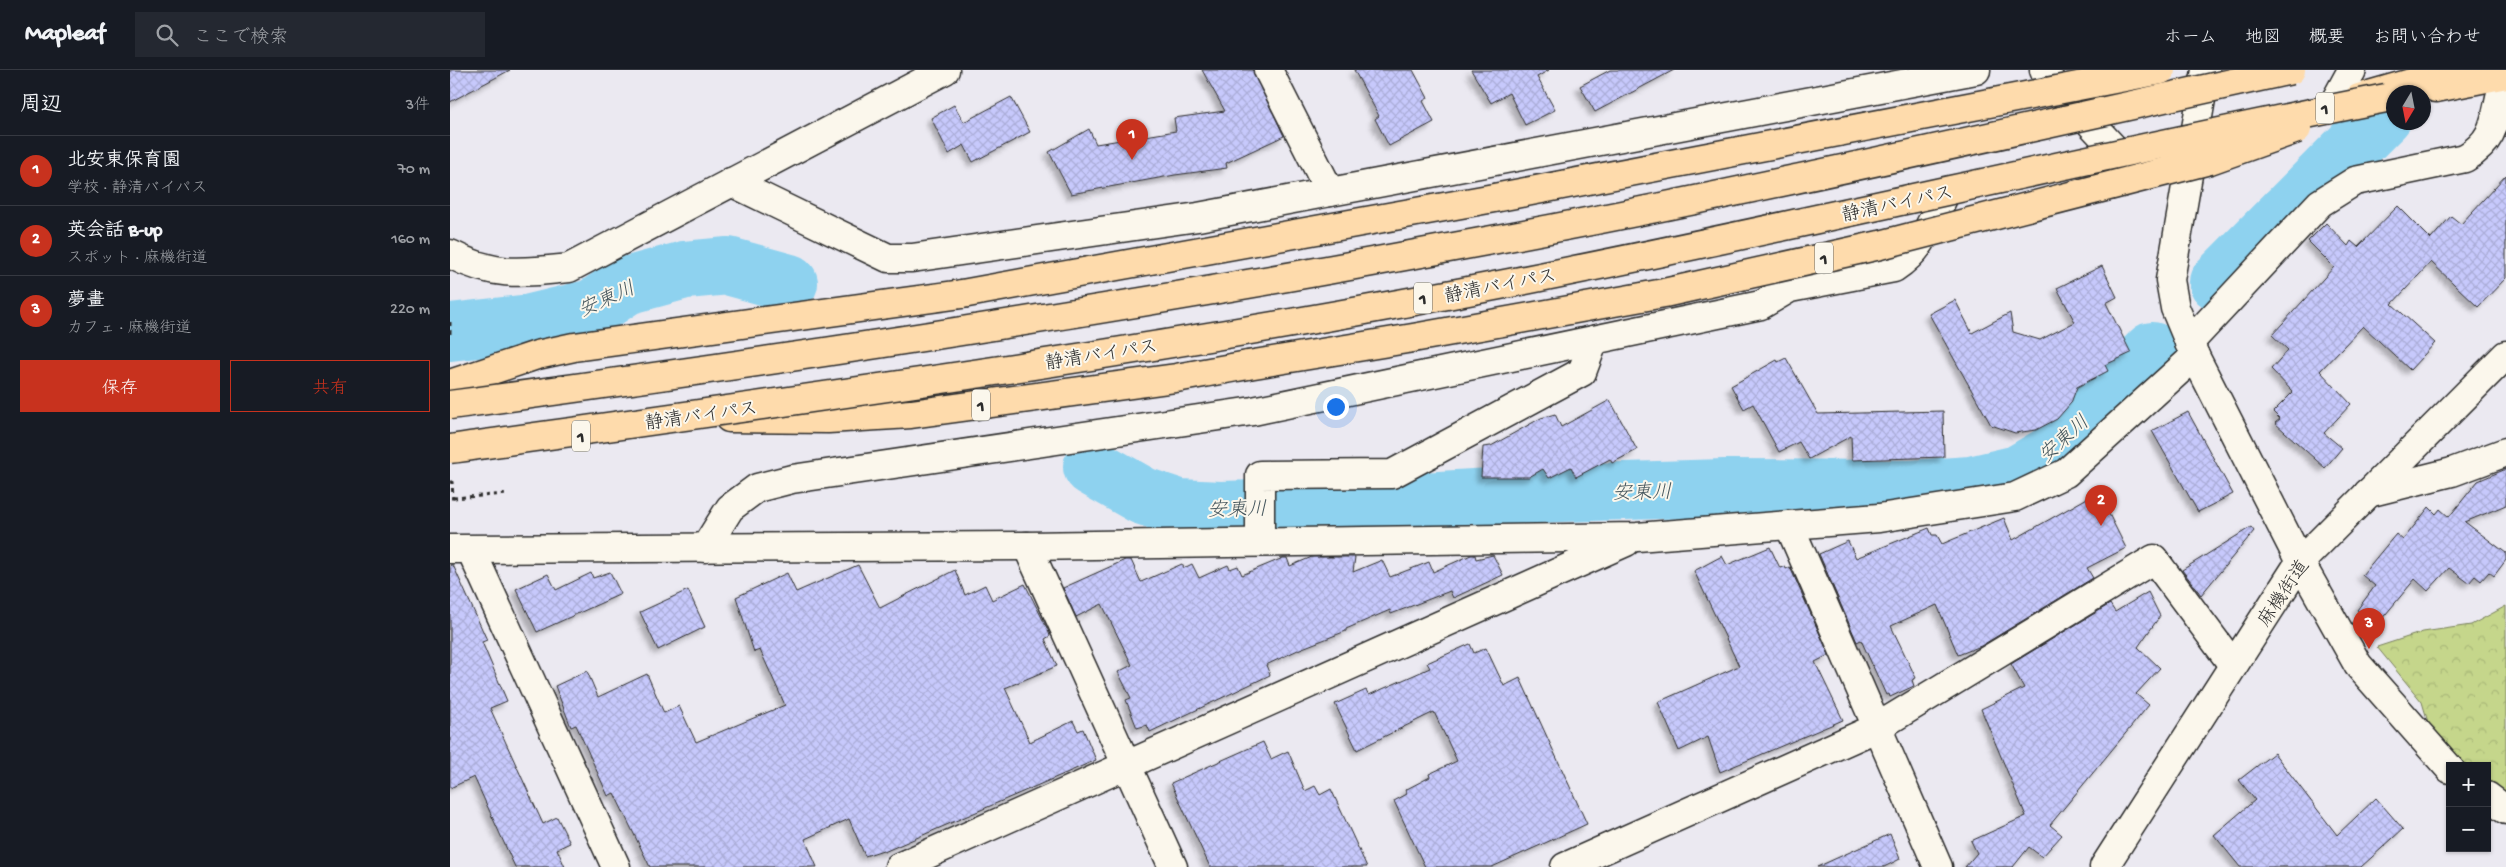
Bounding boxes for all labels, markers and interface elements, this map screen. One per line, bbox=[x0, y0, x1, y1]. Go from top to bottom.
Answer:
search box bbox=[135, 12, 485, 57]
text: Mapleaf bbox=[25, 20, 105, 49]
icon: search bbox=[153, 21, 181, 49]
text: ここで検索 bbox=[193, 27, 288, 50]
text: ホーム bbox=[2164, 28, 2217, 49]
text: 地図 bbox=[2245, 28, 2281, 49]
text: 概要 bbox=[2309, 28, 2345, 49]
text: お問い合わせ bbox=[2373, 28, 2481, 49]
north arrow bbox=[2386, 85, 2431, 130]
road number: 1 bbox=[2316, 92, 2334, 124]
text: 周辺 bbox=[20, 94, 62, 119]
text: 3件 bbox=[406, 97, 430, 116]
pin: 1 bbox=[1116, 119, 1148, 160]
text: 北安東保育園 bbox=[67, 150, 181, 173]
text: 1 bbox=[33, 161, 39, 180]
text: 70 m bbox=[397, 161, 430, 180]
text: 学校 · 静清バイパス bbox=[67, 180, 207, 199]
street label: 静清バイパス bbox=[1840, 181, 1956, 228]
text: 英会話 B-up bbox=[67, 220, 162, 243]
text: 2 bbox=[32, 231, 40, 250]
text: 160 m bbox=[391, 231, 430, 250]
road number: 1 bbox=[1815, 242, 1833, 274]
text: スポット · 麻機街道 bbox=[67, 250, 208, 269]
street label: 静清バイパス bbox=[1443, 264, 1559, 310]
water label: 安東川 bbox=[575, 277, 640, 324]
road number: 1 bbox=[1414, 282, 1432, 314]
text: 夢畫 bbox=[67, 290, 105, 313]
text: 3 bbox=[32, 301, 40, 320]
text: 220 m bbox=[390, 301, 430, 320]
text: カフェ · 麻機街道 bbox=[67, 320, 192, 339]
street label: 静清バイパス bbox=[1043, 335, 1159, 377]
button: 保存 bbox=[20, 360, 220, 412]
button: 共有 bbox=[230, 360, 430, 412]
road number: 1 bbox=[972, 390, 990, 420]
your location bbox=[1323, 394, 1349, 420]
street label: 静清バイパス bbox=[643, 397, 759, 437]
water label: 安東川 bbox=[2034, 410, 2095, 469]
road number: 1 bbox=[572, 421, 590, 452]
water label: 安東川 bbox=[1612, 480, 1672, 507]
pin: 2 bbox=[2085, 485, 2117, 526]
water label: 安東川 bbox=[1207, 497, 1267, 524]
street label: 麻機街道 bbox=[2253, 555, 2316, 632]
pin: 3 bbox=[2353, 608, 2385, 649]
map controls bbox=[2446, 762, 2491, 852]
button: + bbox=[2446, 762, 2491, 807]
button: − bbox=[2446, 807, 2491, 852]

